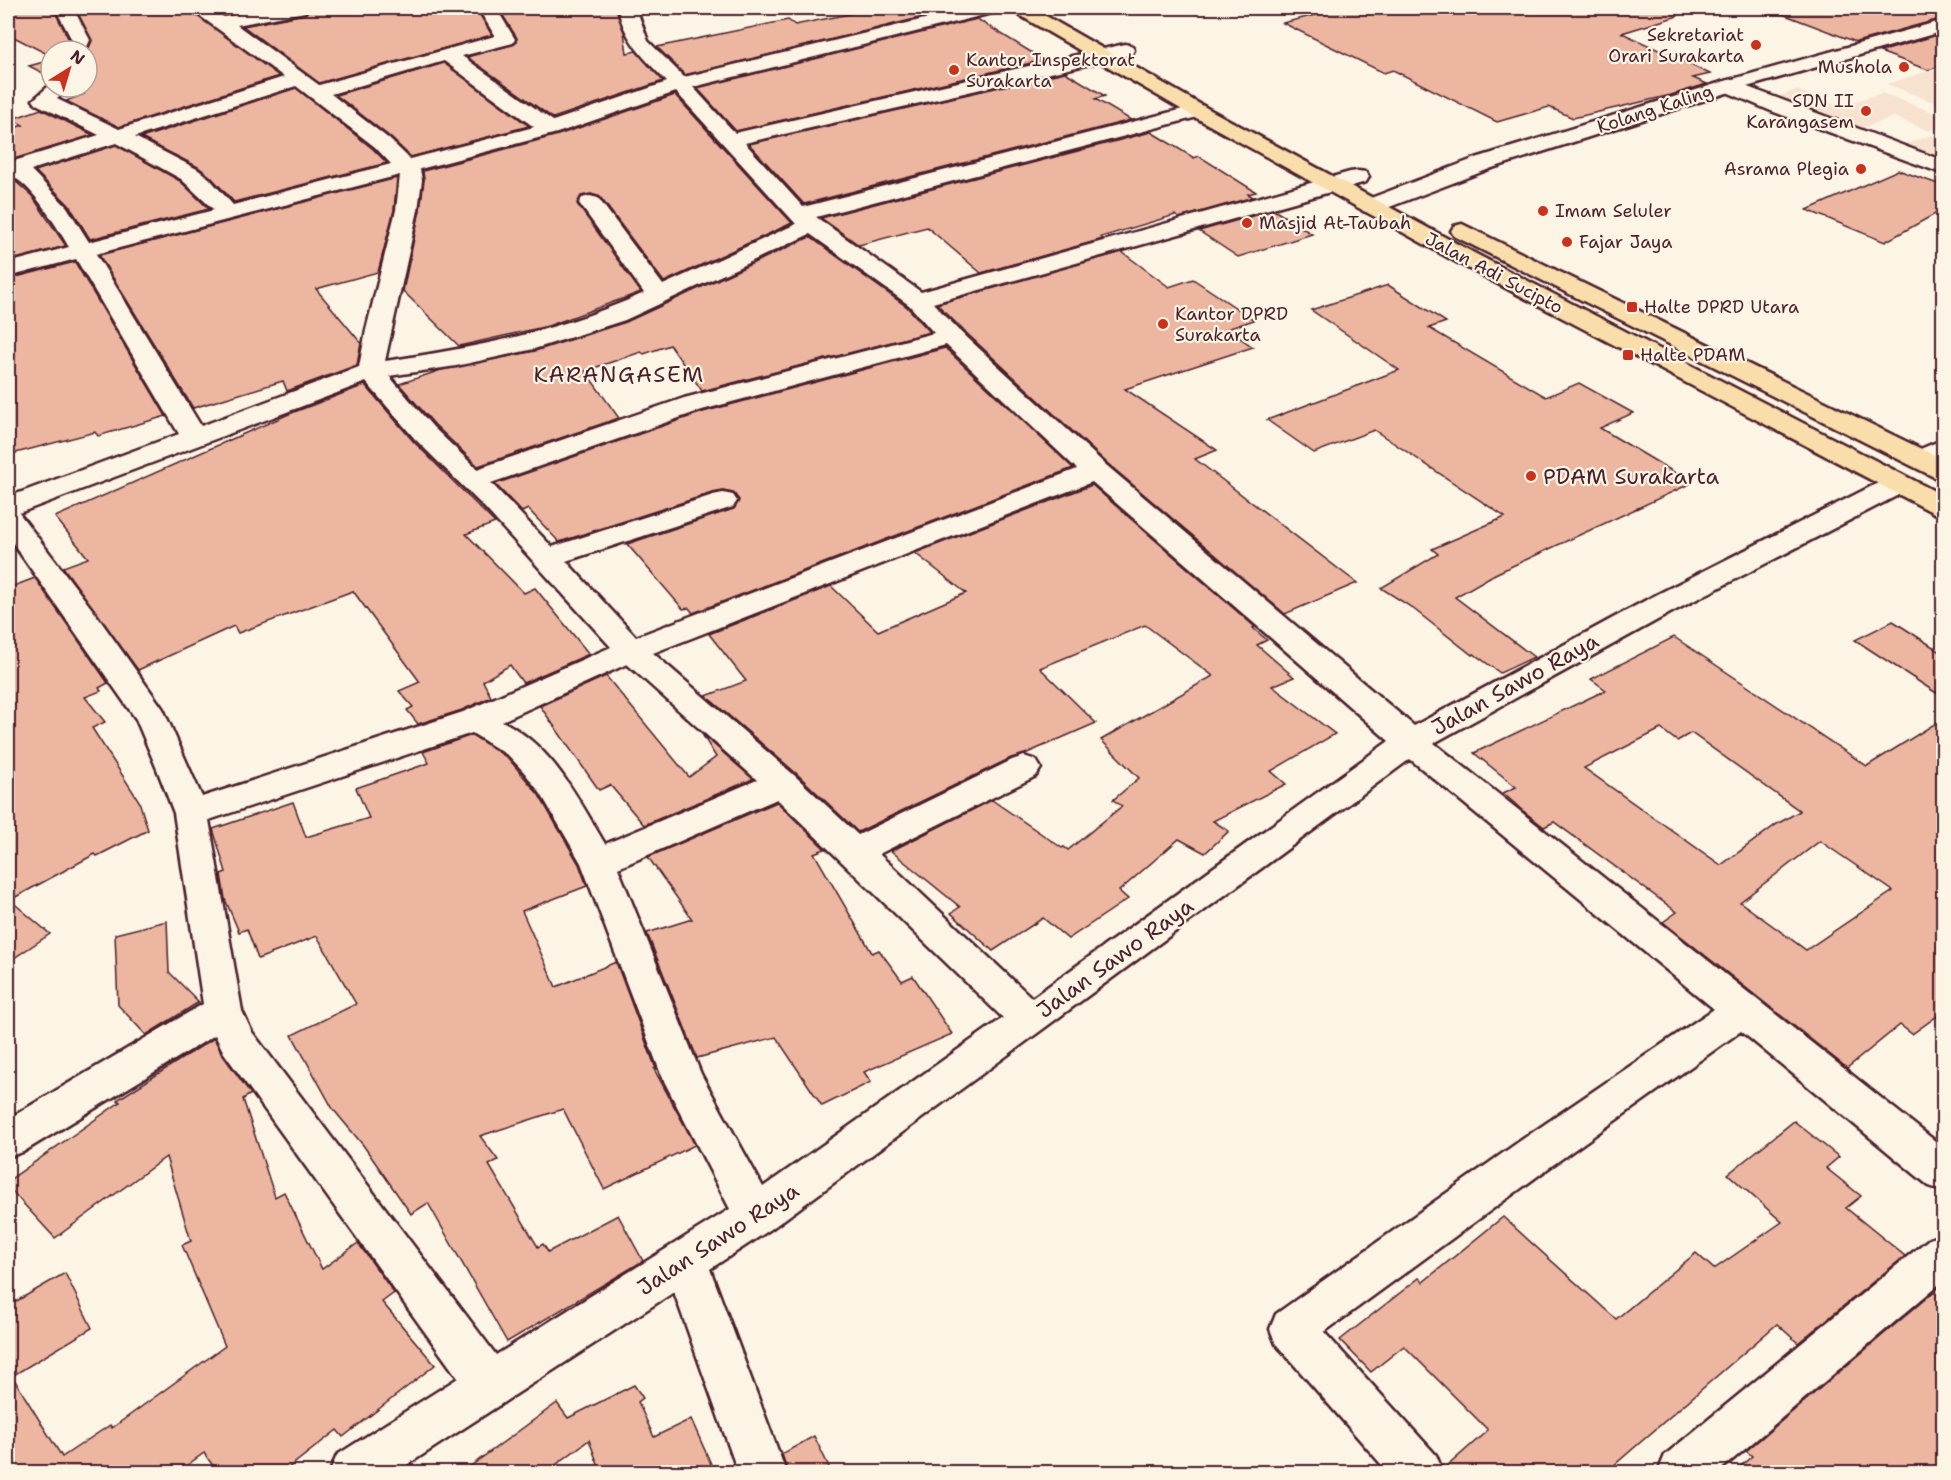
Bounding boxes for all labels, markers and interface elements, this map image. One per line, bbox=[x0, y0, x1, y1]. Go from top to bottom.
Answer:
place label: Sekretariat Orari Surakarta bbox=[1608, 23, 1744, 68]
marker: Sekretariat Orari Surakarta bbox=[1749, 38, 1763, 52]
north arrow bbox=[39, 39, 99, 99]
text: N bbox=[66, 45, 89, 70]
place label: Kantor Inspektorat Surakarta bbox=[966, 48, 1135, 93]
place label: Mushola bbox=[1818, 55, 1892, 79]
marker: Mushola bbox=[1897, 60, 1911, 74]
marker: Kantor Inspektorat Surakarta bbox=[947, 63, 961, 77]
street label: Kolang Kaling bbox=[1594, 79, 1716, 139]
place label: SDN II Karangasem bbox=[1746, 89, 1854, 134]
marker: SDN II Karangasem bbox=[1859, 104, 1873, 118]
place label: Asrama Plegia bbox=[1724, 157, 1849, 181]
marker: Asrama Plegia bbox=[1854, 162, 1868, 176]
place label: Imam Seluler bbox=[1555, 199, 1672, 223]
marker: Imam Seluler bbox=[1536, 204, 1550, 218]
place label: Masjid At-Taubah bbox=[1259, 211, 1411, 235]
marker: Masjid At-Taubah bbox=[1240, 216, 1254, 230]
street label: Jalan Adi Sucipto bbox=[1421, 227, 1567, 319]
place label: Fajar Jaya bbox=[1579, 230, 1672, 254]
marker: Fajar Jaya bbox=[1560, 235, 1574, 249]
place label: Halte DPRD Utara bbox=[1644, 295, 1799, 319]
marker: Halte DPRD Utara bbox=[1625, 300, 1639, 314]
place label: Kantor DPRD Surakarta bbox=[1175, 302, 1288, 347]
marker: Kantor DPRD Surakarta bbox=[1156, 317, 1170, 331]
place label: Halte PDAM bbox=[1640, 343, 1745, 367]
marker: Halte PDAM bbox=[1621, 348, 1635, 362]
district label: KARANGASEM bbox=[533, 360, 705, 389]
place label: PDAM Surakarta bbox=[1543, 462, 1720, 491]
marker: PDAM Surakarta bbox=[1524, 469, 1538, 483]
street label: Jalan Sawo Raya bbox=[1426, 626, 1604, 742]
street label: Jalan Sawo Raya bbox=[1031, 891, 1199, 1025]
street label: Jalan Sawo Raya bbox=[632, 1176, 804, 1302]

